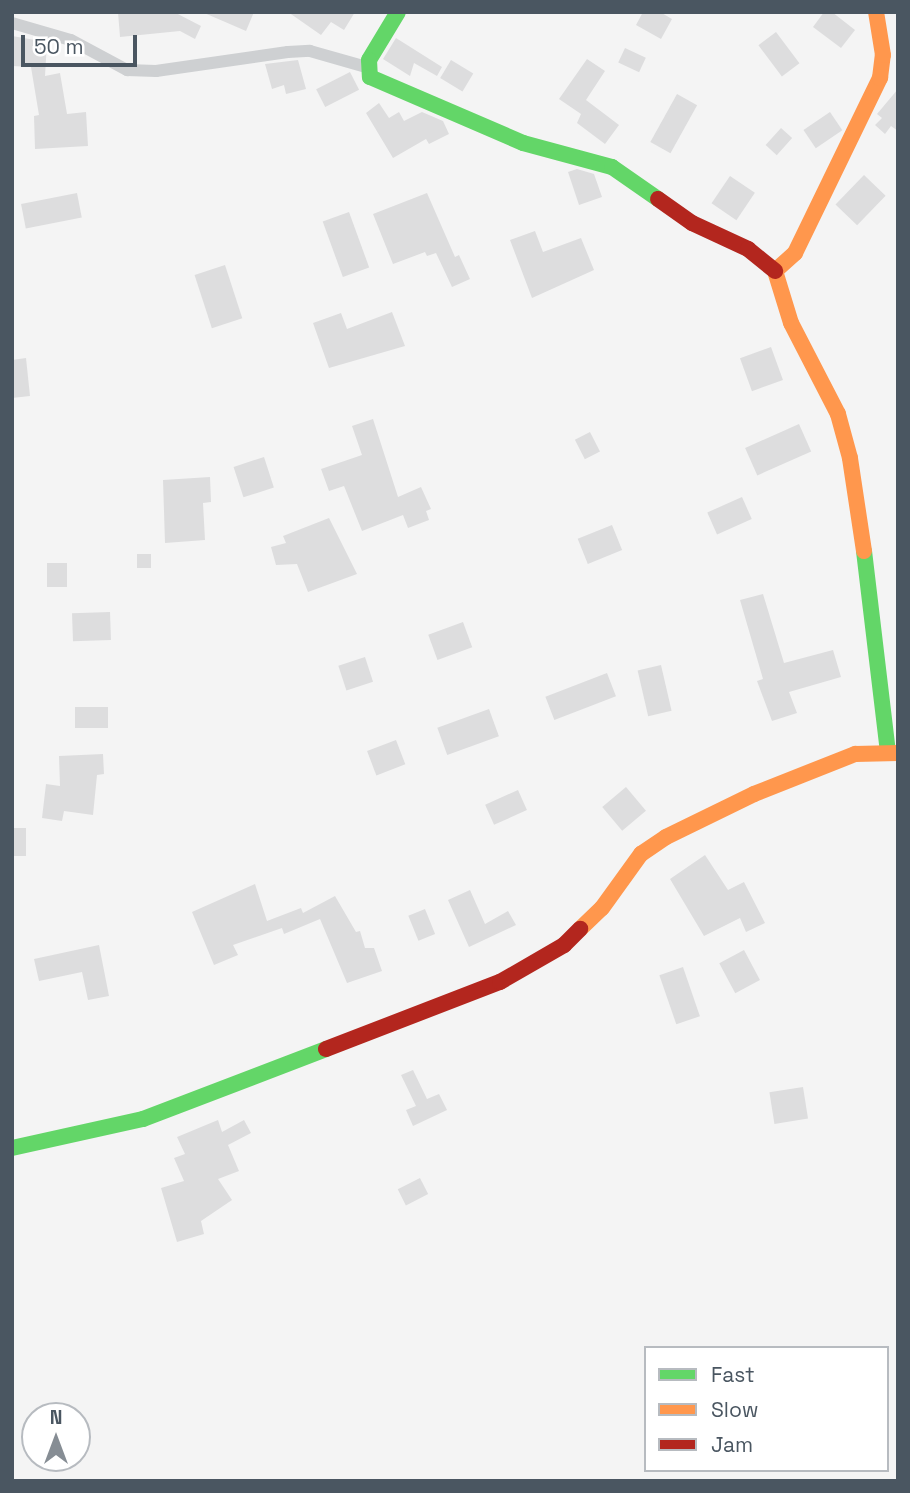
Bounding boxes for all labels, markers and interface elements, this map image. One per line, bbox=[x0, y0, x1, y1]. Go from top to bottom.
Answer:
scale bar bbox=[24, 21, 140, 65]
text: 50 m bbox=[34, 33, 84, 60]
legend bbox=[644, 1346, 889, 1472]
text: Fast bbox=[711, 1361, 755, 1388]
text: Slow bbox=[711, 1396, 759, 1423]
north arrow bbox=[21, 1402, 91, 1472]
text: N bbox=[50, 1405, 62, 1430]
text: Jam bbox=[711, 1431, 753, 1458]

